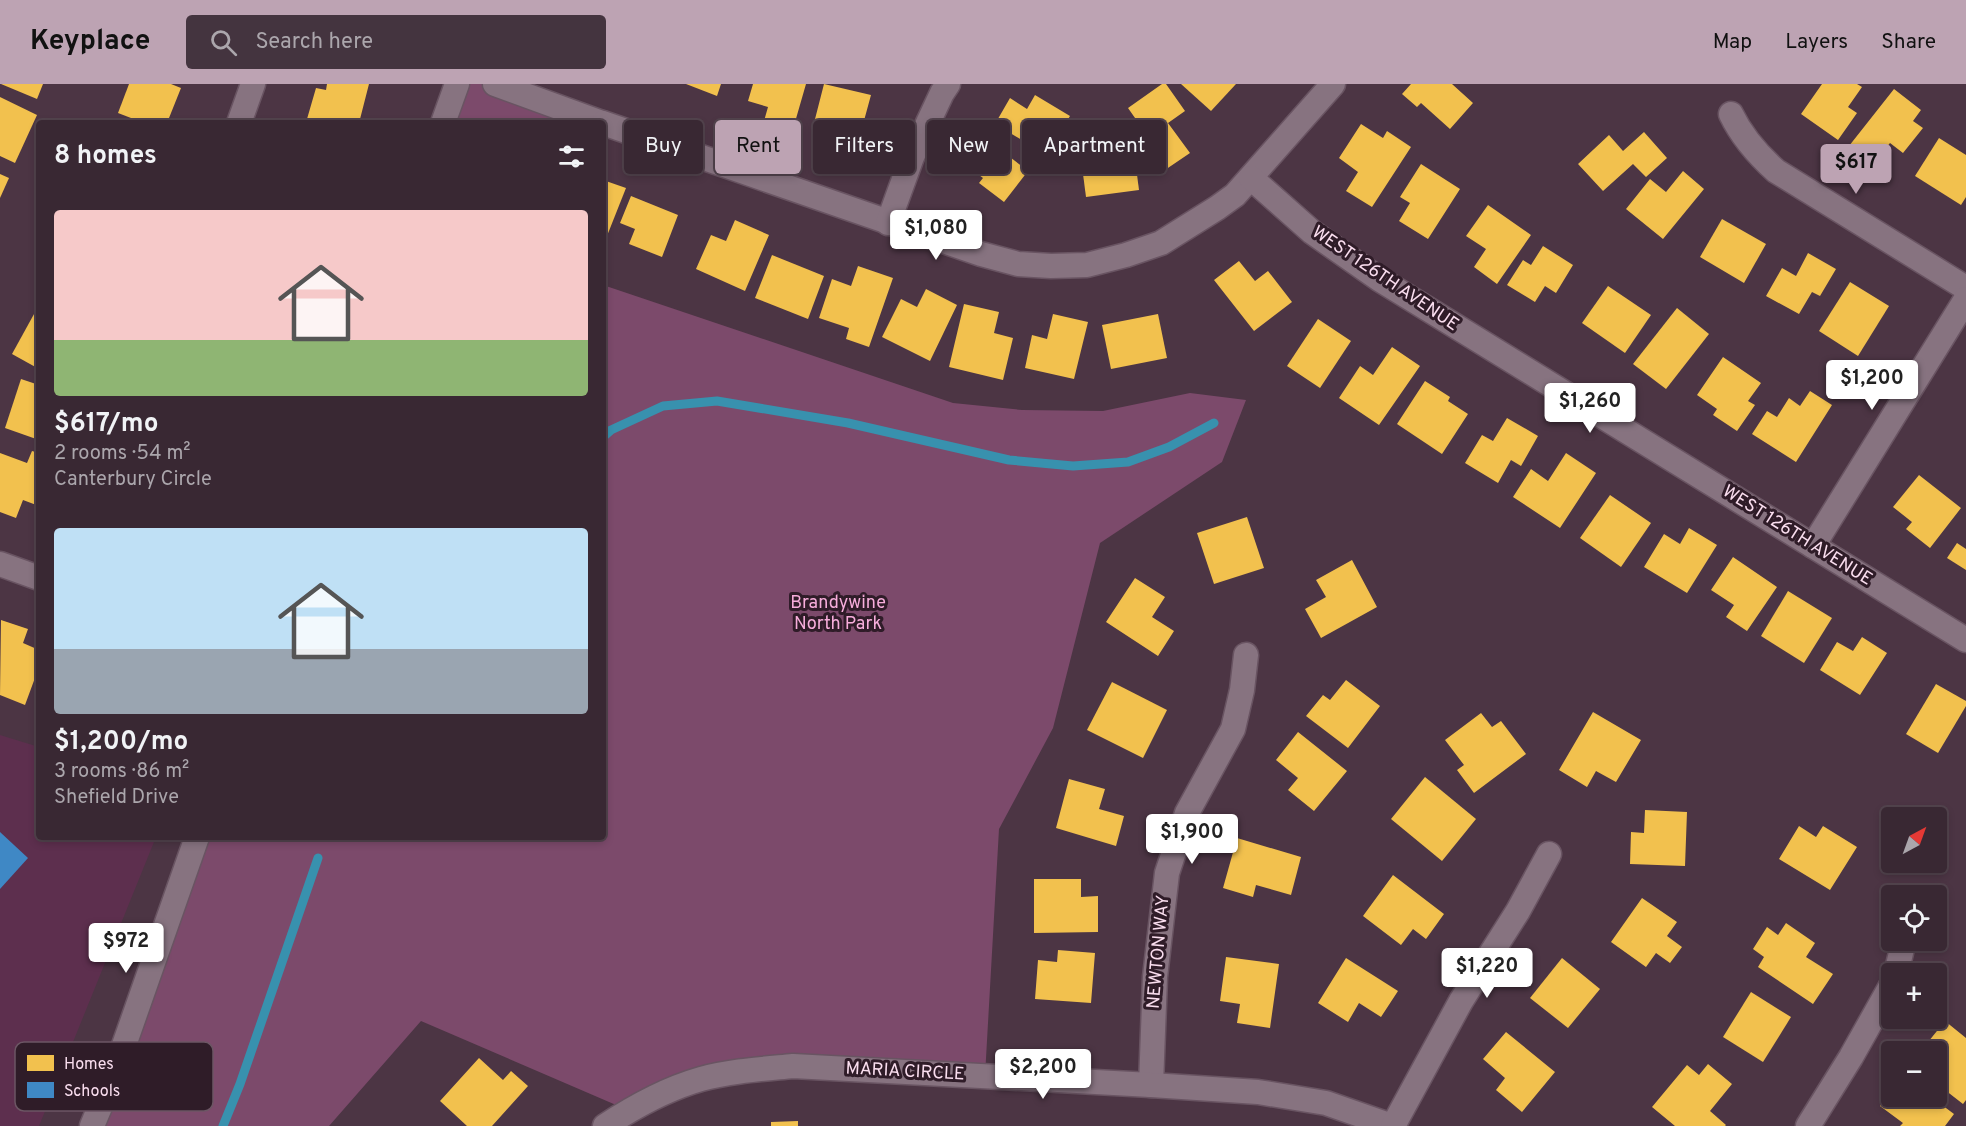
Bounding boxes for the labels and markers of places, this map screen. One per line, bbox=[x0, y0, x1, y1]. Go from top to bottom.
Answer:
pin: $617 bbox=[1820, 144, 1892, 195]
pin: $1,080 bbox=[887, 210, 985, 261]
pin: $1,200 bbox=[1823, 360, 1921, 411]
pin: $1,260 bbox=[1541, 383, 1639, 434]
pin: $1,900 bbox=[1143, 814, 1241, 865]
pin: $972 bbox=[90, 923, 162, 974]
pin: $1,220 bbox=[1438, 948, 1536, 999]
pin: $2,200 bbox=[994, 1049, 1092, 1100]

